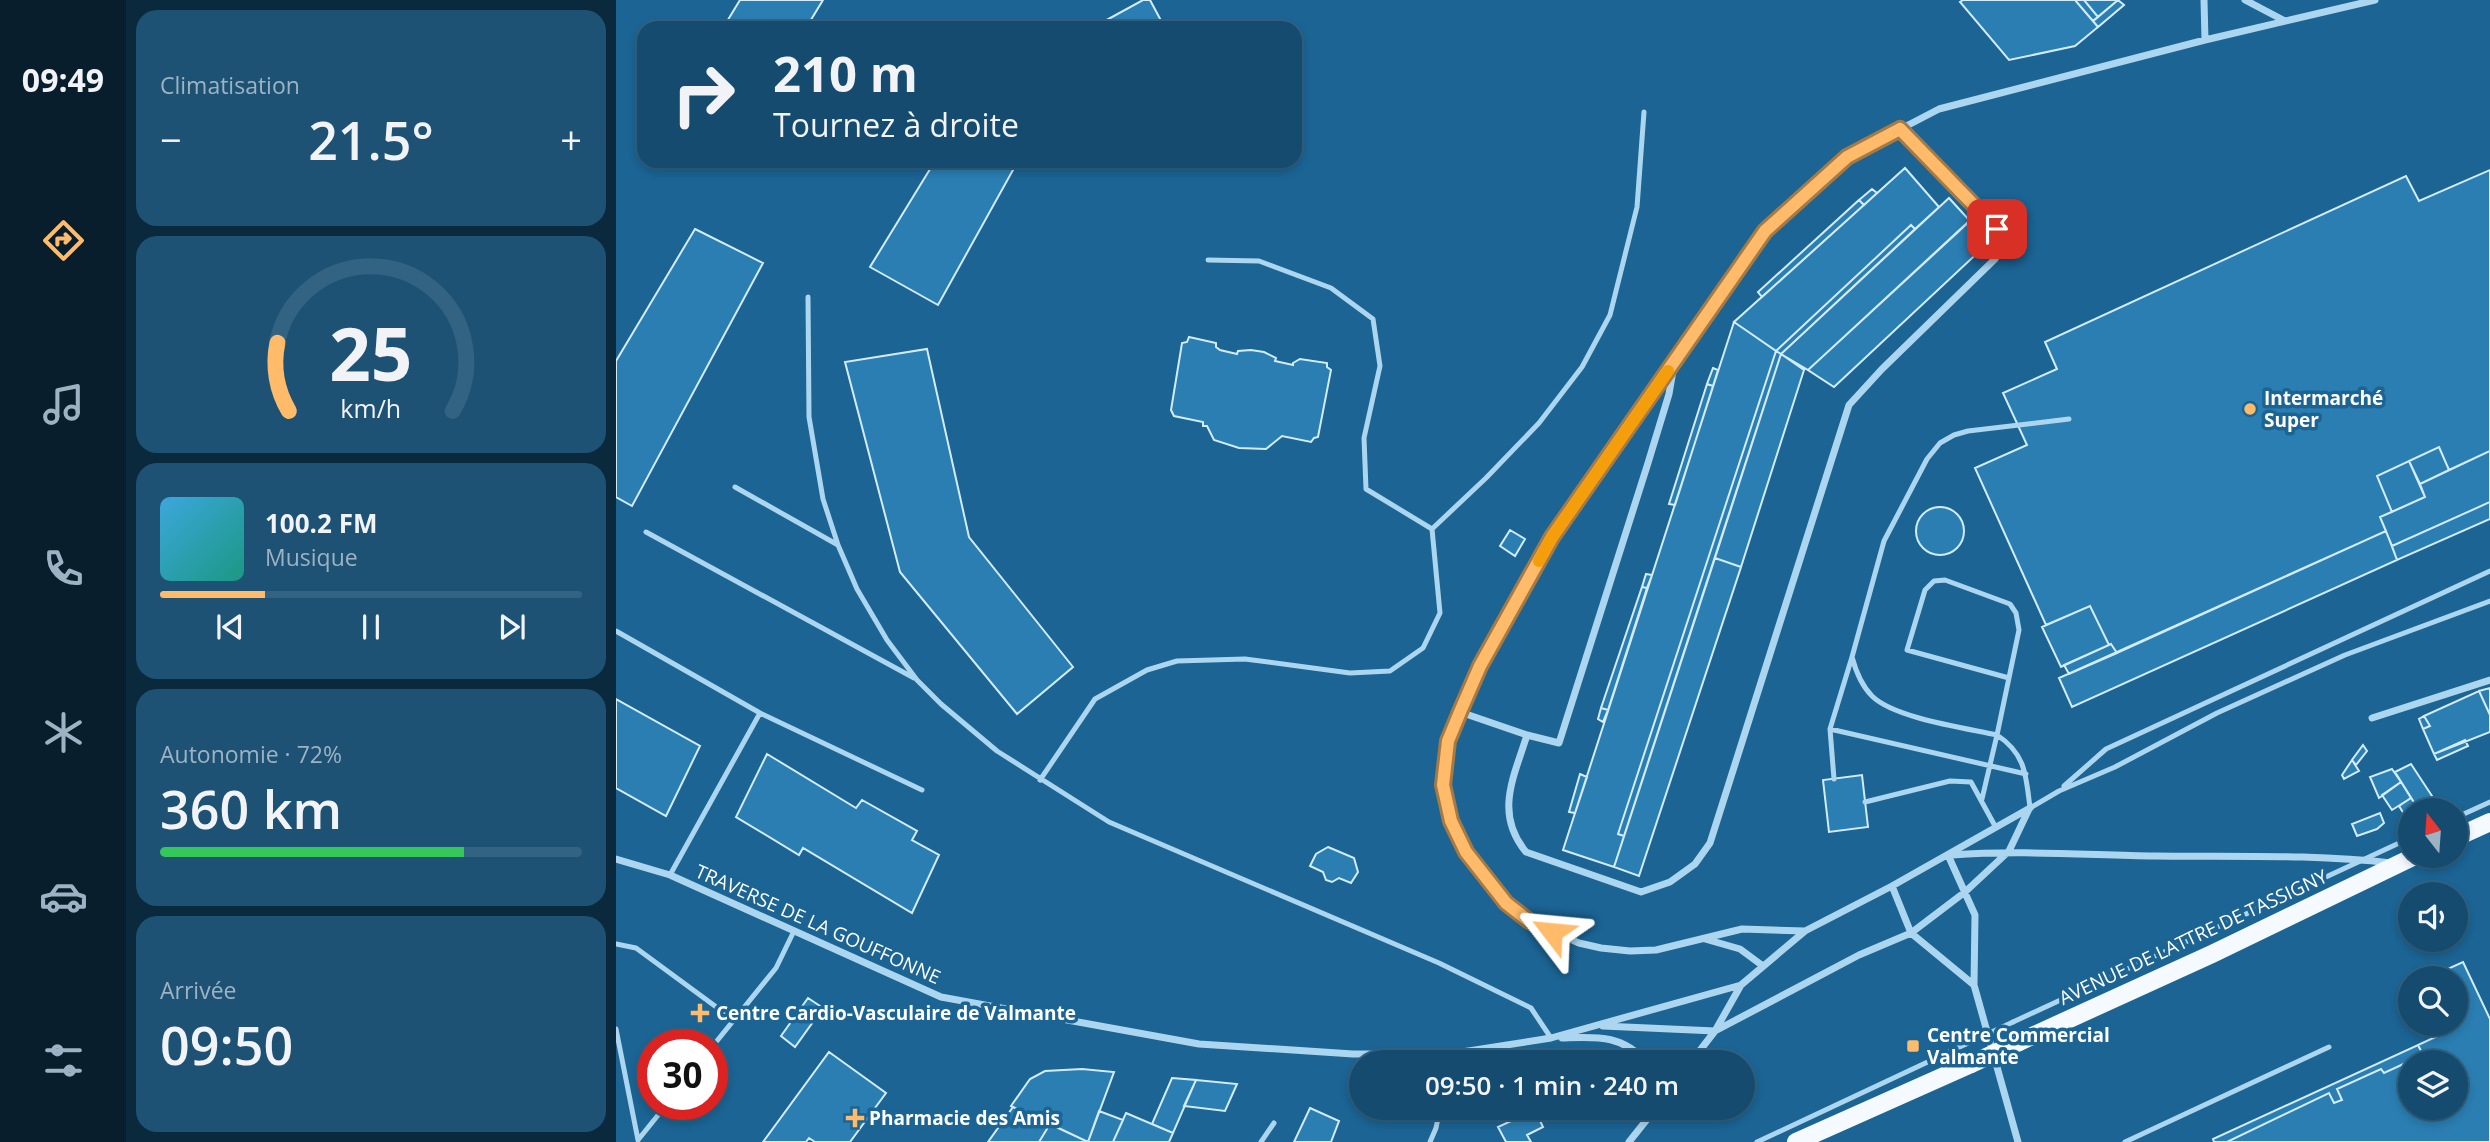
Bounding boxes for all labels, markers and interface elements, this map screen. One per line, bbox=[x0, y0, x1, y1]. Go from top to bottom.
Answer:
text: 210 m bbox=[773, 40, 918, 106]
icon: right bbox=[658, 49, 749, 140]
text: 09:49 bbox=[22, 58, 104, 101]
text: Climatisation bbox=[160, 69, 300, 101]
text: Tournez à droite bbox=[773, 103, 1019, 146]
text: 21.5° bbox=[308, 104, 434, 175]
text: − bbox=[160, 113, 182, 165]
text: + bbox=[560, 113, 582, 165]
pin bbox=[1967, 199, 2027, 259]
icon: arrive bbox=[1978, 210, 2016, 248]
icon: directions bbox=[39, 216, 88, 265]
text: 25 bbox=[329, 303, 413, 402]
icon: music bbox=[39, 380, 88, 429]
place label: Intermarché Super bbox=[2264, 385, 2383, 433]
text: km/h bbox=[341, 390, 401, 424]
marker: Intermarché Super bbox=[2242, 401, 2258, 417]
text: 100.2 FM bbox=[265, 505, 377, 541]
text: Musique bbox=[265, 541, 358, 573]
icon: phone bbox=[39, 544, 88, 593]
icon: previous bbox=[211, 608, 249, 646]
icon: pause bbox=[352, 608, 390, 646]
icon: next bbox=[493, 608, 531, 646]
icon: climate bbox=[39, 708, 88, 757]
text: Autonomie · 72% bbox=[160, 738, 342, 770]
text: 360 km bbox=[160, 773, 342, 844]
north arrow bbox=[2398, 798, 2468, 868]
map controls bbox=[2398, 798, 2468, 1120]
street label: TRAVERSE DE LA GOUFFONNE bbox=[691, 858, 945, 990]
street label: AVENUE DE LATTRE DE TASSIGNY bbox=[2054, 863, 2332, 1011]
icon: car bbox=[39, 872, 88, 921]
button: sound bbox=[2398, 882, 2468, 952]
position arrow bbox=[1515, 895, 1589, 969]
button: search bbox=[2398, 966, 2468, 1036]
text: Arrivée bbox=[160, 974, 236, 1006]
place label: Centre Cardio-Vasculaire de Valmante bbox=[716, 1000, 1076, 1026]
marker: Centre Cardio-Vasculaire de Valmante bbox=[690, 1003, 710, 1023]
text: 09:50 bbox=[160, 1009, 293, 1080]
place label: Centre Commercial Valmante bbox=[1927, 1022, 2110, 1070]
speed limit sign: 30 bbox=[637, 1029, 728, 1120]
icon: filters bbox=[39, 1036, 88, 1085]
marker: Centre Commercial Valmante bbox=[1905, 1038, 1921, 1054]
button: layers bbox=[2398, 1050, 2468, 1120]
text: 09:50 · 1 min · 240 m bbox=[1425, 1067, 1679, 1103]
place label: Pharmacie des Amis bbox=[869, 1105, 1060, 1131]
marker: Pharmacie des Amis bbox=[847, 1110, 863, 1126]

